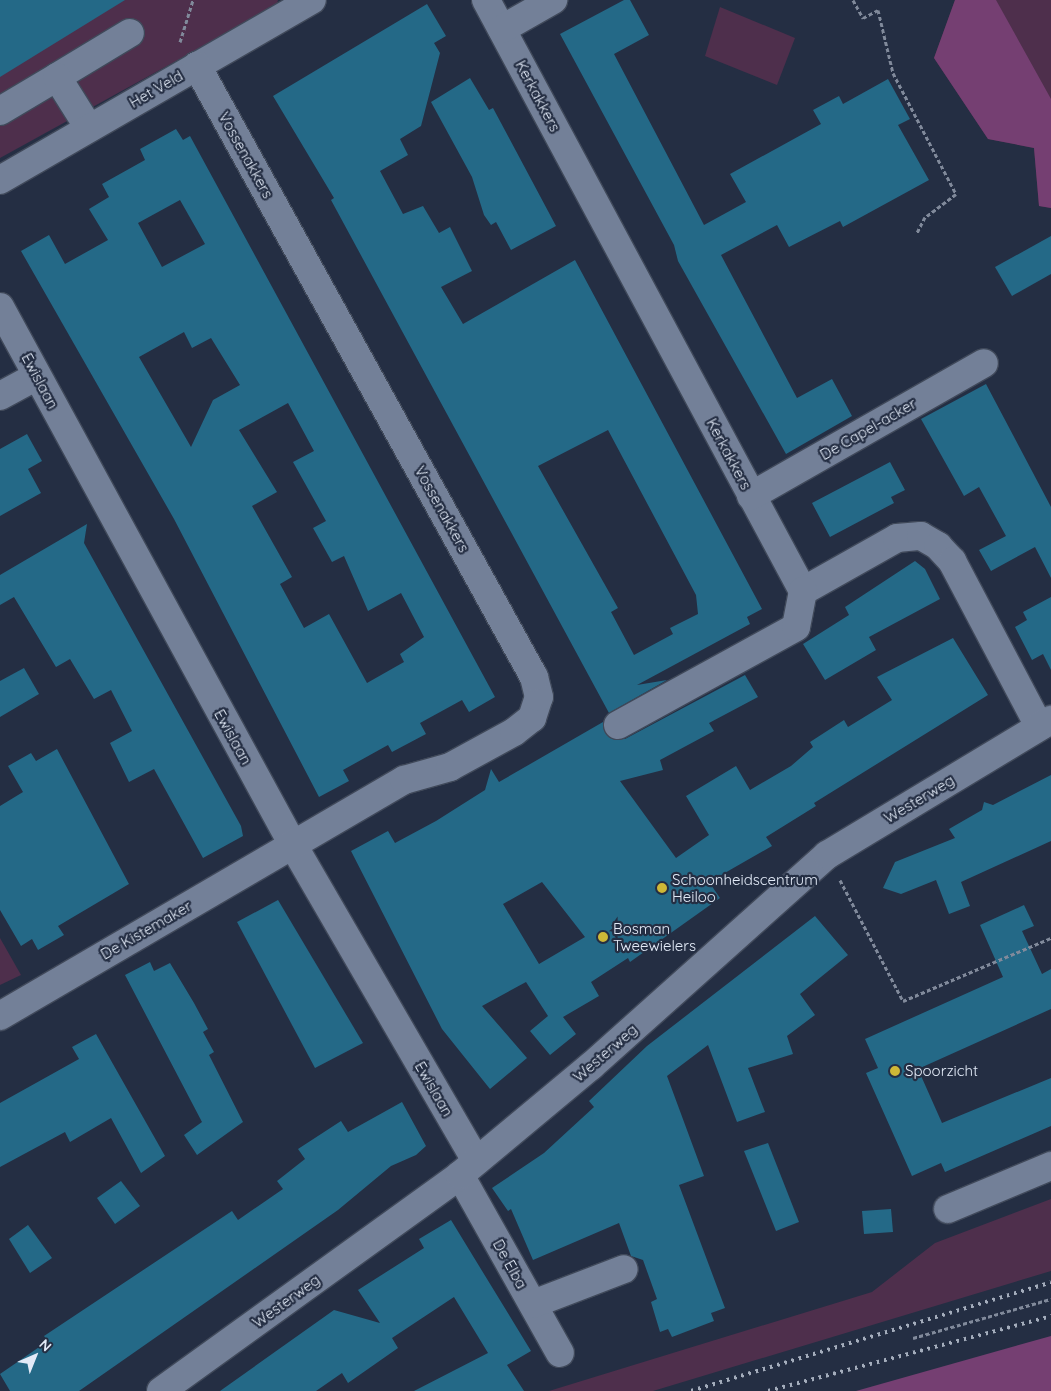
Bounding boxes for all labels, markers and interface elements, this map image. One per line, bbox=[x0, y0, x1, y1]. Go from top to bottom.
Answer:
street label: Kerkakkers bbox=[512, 57, 564, 135]
street label: Het Veld bbox=[126, 66, 186, 112]
street label: Vossenakkers bbox=[215, 109, 277, 201]
street label: Ewislaan bbox=[18, 350, 62, 412]
street label: De Capel-acker bbox=[817, 394, 919, 464]
street label: Kerkakkers bbox=[703, 415, 755, 493]
street label: Vossenakkers bbox=[411, 463, 473, 555]
street label: Ewislaan bbox=[210, 706, 256, 768]
street label: Westerweg bbox=[881, 771, 957, 827]
place label: Schoonheidscentrum Heiloo bbox=[672, 870, 818, 905]
marker: Schoonheidscentrum Heiloo bbox=[656, 882, 668, 894]
street label: De Kistemaker bbox=[97, 897, 195, 963]
place label: Bosman Tweewielers bbox=[613, 919, 696, 954]
marker: Bosman Tweewielers bbox=[597, 931, 609, 943]
street label: Westerweg bbox=[569, 1020, 641, 1086]
street label: Ewislaan bbox=[411, 1058, 457, 1120]
place label: Spoorzicht bbox=[905, 1062, 978, 1080]
marker: Spoorzicht bbox=[889, 1065, 901, 1077]
street label: De Elba bbox=[489, 1236, 531, 1292]
street label: Westerweg bbox=[249, 1271, 323, 1331]
north arrow bbox=[10, 1331, 60, 1381]
text: N bbox=[35, 1335, 55, 1355]

